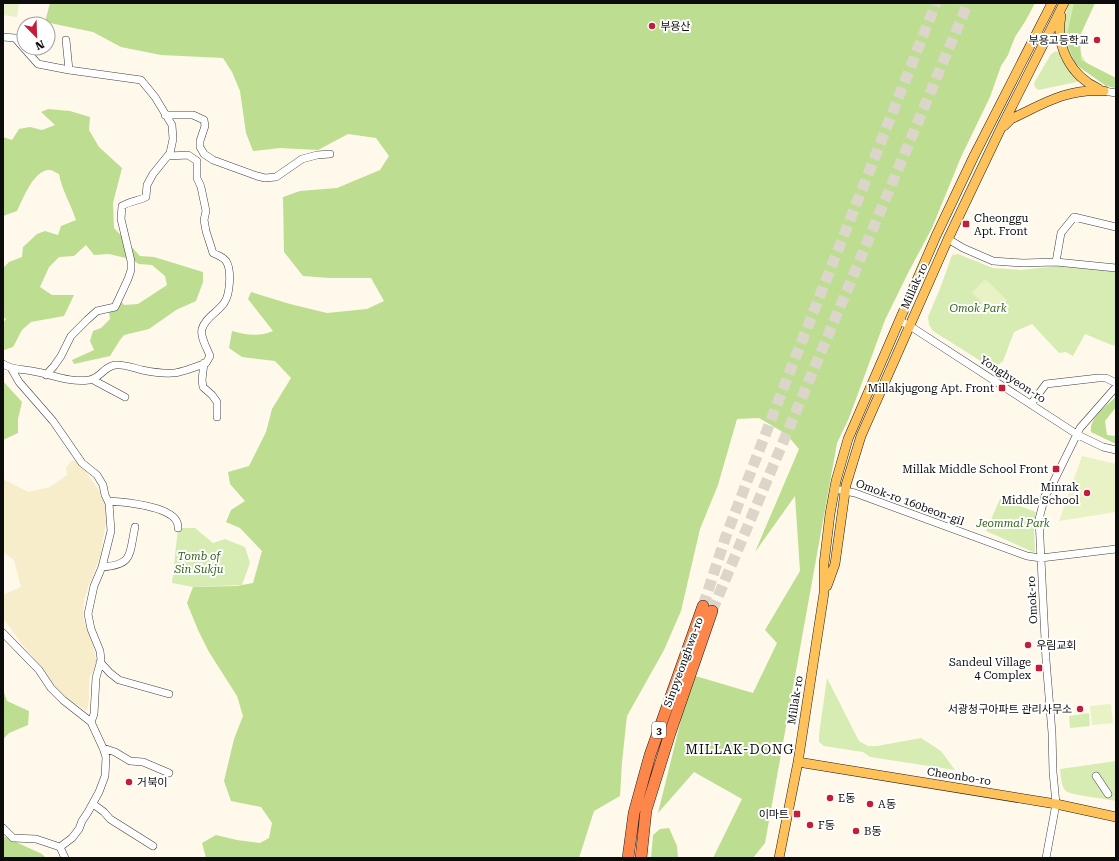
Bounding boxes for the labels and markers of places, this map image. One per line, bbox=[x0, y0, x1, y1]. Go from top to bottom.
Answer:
place label: 부용산 bbox=[660, 20, 690, 33]
marker: 부용산 bbox=[647, 21, 657, 31]
place label: 부용고등학교 bbox=[1028, 34, 1089, 47]
marker: 부용고등학교 bbox=[1092, 35, 1102, 45]
place label: Cheonggu Apt. Front bbox=[974, 212, 1029, 238]
marker: Cheonggu Apt. Front bbox=[961, 219, 971, 229]
place label: Millakjugong Apt. Front bbox=[868, 382, 994, 395]
marker: Millakjugong Apt. Front bbox=[997, 383, 1007, 393]
place label: Millak Middle School Front bbox=[902, 463, 1048, 476]
marker: Millak Middle School Front bbox=[1051, 464, 1061, 474]
place label: Minrak Middle School bbox=[1002, 481, 1080, 507]
marker: Minrak Middle School bbox=[1082, 488, 1092, 498]
place label: 우림교회 bbox=[1036, 639, 1076, 652]
marker: 우림교회 bbox=[1023, 640, 1033, 650]
place label: Sandeul Village 4 Complex bbox=[949, 656, 1032, 682]
marker: Sandeul Village 4 Complex bbox=[1034, 663, 1044, 673]
place label: 서광청구아파트 관리사무소 bbox=[948, 703, 1072, 716]
marker: 서광청구아파트 관리사무소 bbox=[1075, 704, 1085, 714]
place label: 거북이 bbox=[137, 776, 167, 789]
marker: 거북이 bbox=[124, 777, 134, 787]
place label: E동 bbox=[838, 792, 855, 805]
marker: E동 bbox=[825, 793, 835, 803]
place label: A동 bbox=[878, 798, 896, 811]
marker: A동 bbox=[865, 799, 875, 809]
place label: 이마트 bbox=[759, 808, 789, 821]
marker: 이마트 bbox=[792, 809, 802, 819]
place label: F동 bbox=[818, 819, 835, 832]
marker: F동 bbox=[805, 820, 815, 830]
place label: B동 bbox=[864, 825, 881, 838]
marker: B동 bbox=[851, 826, 861, 836]

